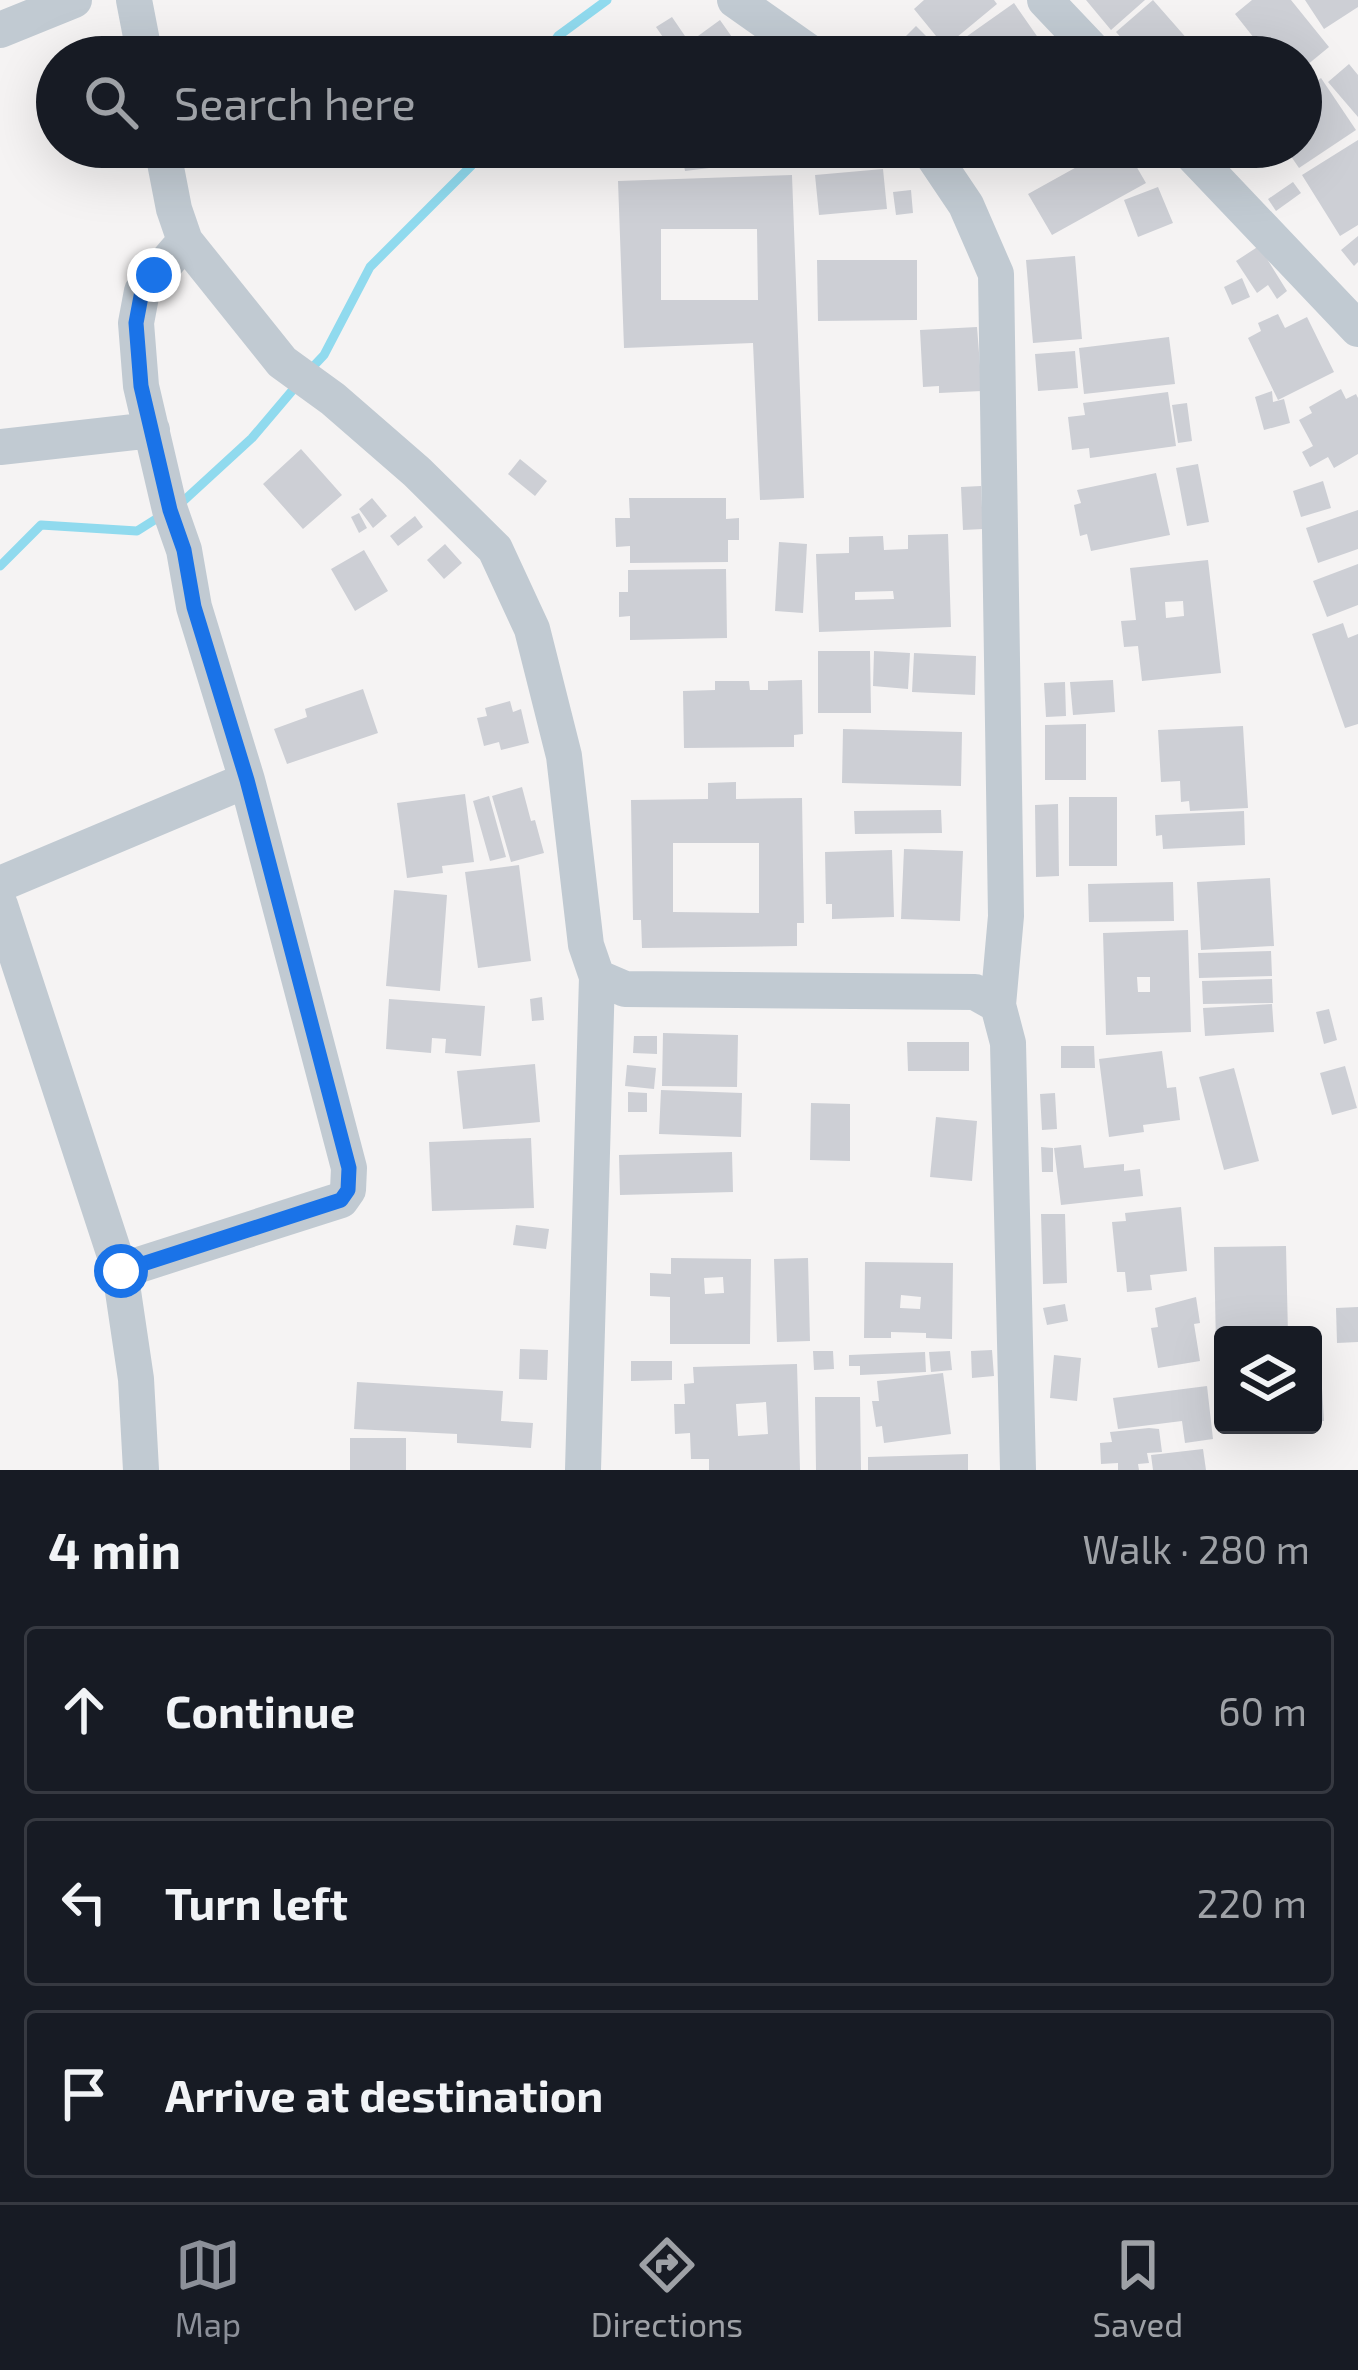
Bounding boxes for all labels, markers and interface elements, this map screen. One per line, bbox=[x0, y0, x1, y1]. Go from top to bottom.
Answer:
search box bbox=[36, 36, 1322, 168]
icon: search bbox=[78, 69, 144, 135]
text: Search here bbox=[174, 75, 416, 129]
route end bbox=[127, 248, 181, 302]
route start bbox=[94, 1244, 148, 1298]
map controls bbox=[1214, 1326, 1322, 1434]
button: layers bbox=[1214, 1326, 1322, 1434]
text: 4 min bbox=[48, 1518, 181, 1579]
text: Walk · 280 m bbox=[1082, 1525, 1310, 1572]
icon: ahead bbox=[51, 1677, 117, 1743]
text: Continue bbox=[165, 1683, 355, 1737]
text: 60 m bbox=[1218, 1687, 1307, 1734]
icon: left bbox=[51, 1869, 117, 1935]
text: Turn left bbox=[165, 1875, 348, 1929]
text: 220 m bbox=[1197, 1879, 1307, 1926]
icon: arrive bbox=[51, 2061, 117, 2127]
text: Arrive at destination bbox=[165, 2067, 603, 2121]
tab: Map bbox=[175, 2232, 241, 2344]
tab: Directions bbox=[591, 2232, 743, 2344]
tab: Saved bbox=[1093, 2232, 1183, 2344]

